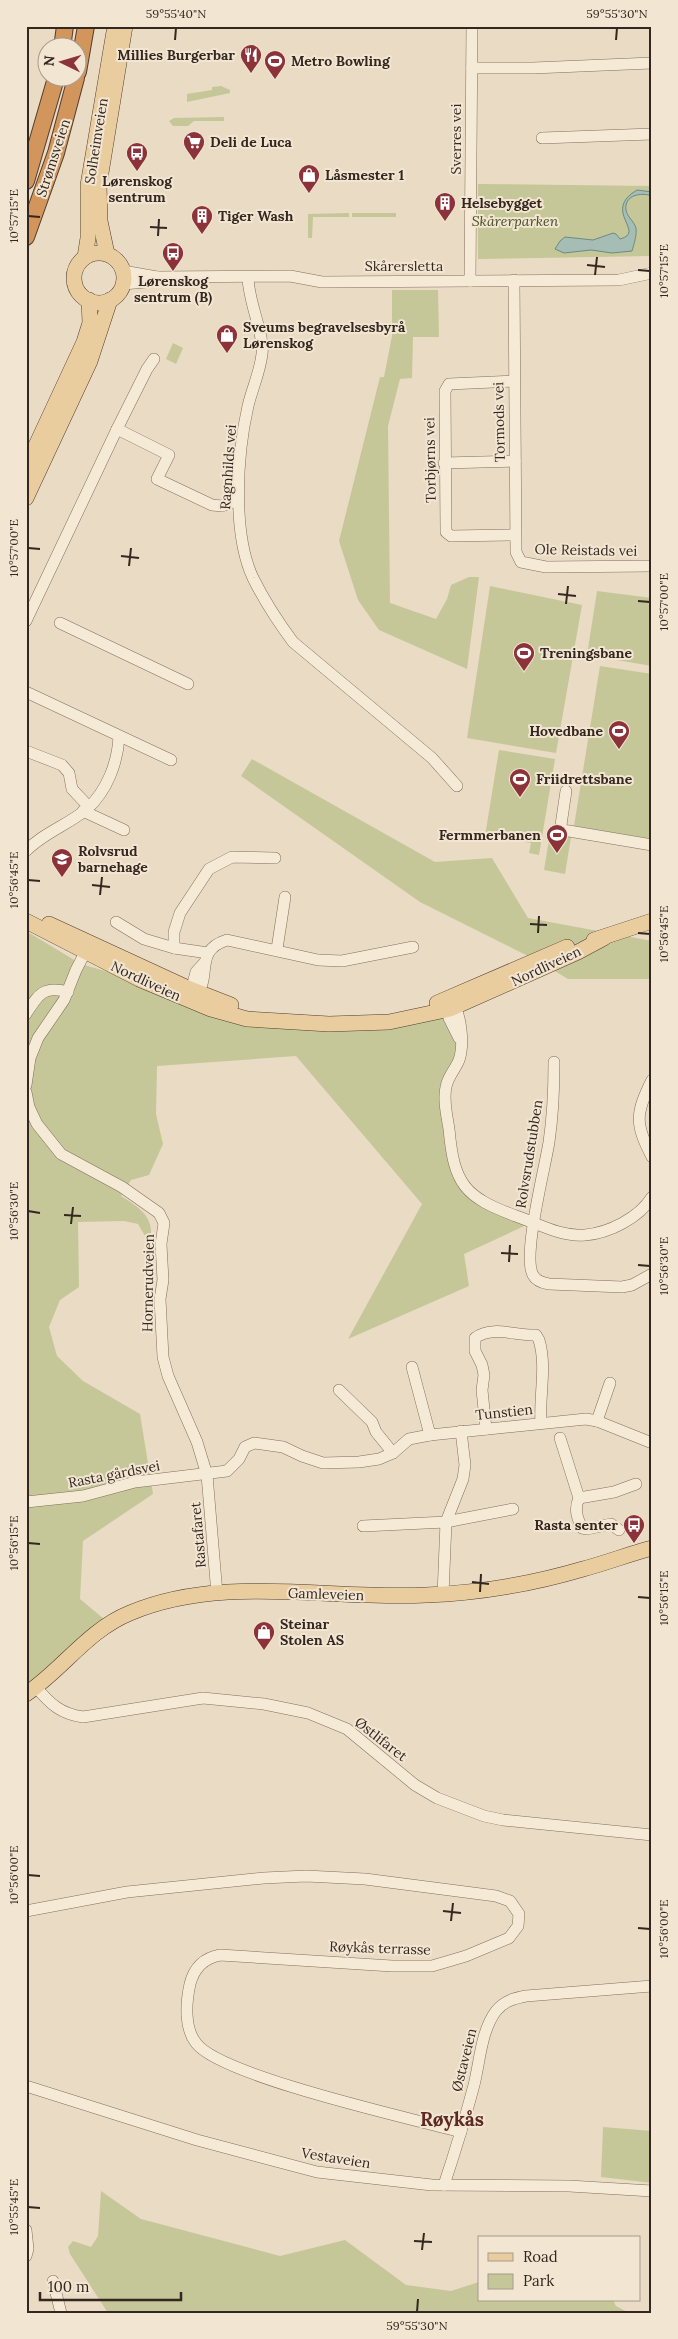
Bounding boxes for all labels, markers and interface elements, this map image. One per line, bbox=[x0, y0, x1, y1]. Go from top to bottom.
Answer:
text: 59°55'40"N bbox=[146, 6, 206, 21]
text: 59°55'30"N bbox=[586, 6, 648, 21]
north arrow bbox=[38, 38, 88, 88]
restaurant icon: Millies Burgerbar bbox=[239, 43, 263, 74]
place label: Millies Burgerbar bbox=[117, 46, 235, 64]
sports icon: Metro Bowling bbox=[263, 49, 287, 80]
place label: Metro Bowling bbox=[291, 52, 391, 70]
text: N bbox=[40, 55, 59, 67]
street label: Solheimveien bbox=[80, 96, 112, 185]
street label: Sverres vei bbox=[447, 104, 465, 174]
street label: Strømsveien bbox=[32, 116, 74, 199]
supermarket icon: Deli de Luca bbox=[182, 130, 206, 161]
place label: Deli de Luca bbox=[210, 133, 293, 151]
bus stop icon: Lørenskog sentrum bbox=[125, 141, 149, 172]
shop icon: Låsmester 1 bbox=[297, 163, 321, 194]
place label: Låsmester 1 bbox=[325, 166, 404, 184]
place label: Lørenskog sentrum bbox=[102, 172, 173, 206]
text: 10°57'15"E bbox=[6, 189, 21, 243]
building icon: Helsebygget bbox=[433, 191, 457, 222]
place label: Helsebygget bbox=[461, 194, 543, 212]
building icon: Tiger Wash bbox=[190, 204, 214, 235]
place label: Tiger Wash bbox=[218, 207, 294, 225]
park label: Skårerparken bbox=[472, 212, 559, 230]
bus stop icon: Lørenskog sentrum (B) bbox=[161, 241, 185, 272]
text: 10°57'15"E bbox=[656, 244, 671, 298]
street label: Skårersletta bbox=[365, 257, 443, 275]
place label: Lørenskog sentrum (B) bbox=[134, 272, 212, 306]
place label: Sveums begravelsesbyrå Lørenskog bbox=[243, 318, 406, 352]
shop icon: Sveums begravelsesbyrå Lørenskog bbox=[215, 323, 239, 354]
street label: Tormods vei bbox=[489, 382, 509, 462]
street label: Torbjørns vei bbox=[420, 417, 440, 503]
street label: Ragnhilds vei bbox=[216, 424, 240, 510]
text: 10°57'00"E bbox=[6, 519, 21, 577]
street label: Ole Reistads vei bbox=[535, 540, 638, 560]
text: 10°57'00"E bbox=[656, 573, 671, 631]
sports icon: Treningsbane bbox=[512, 641, 536, 672]
place label: Treningsbane bbox=[540, 644, 632, 662]
sports icon: Hovedbane bbox=[607, 719, 631, 750]
place label: Hovedbane bbox=[529, 722, 603, 740]
sports icon: Friidrettsbane bbox=[508, 767, 532, 798]
place label: Friidrettsbane bbox=[536, 770, 633, 788]
sports icon: Fermmerbanen bbox=[545, 823, 569, 854]
place label: Fermmerbanen bbox=[439, 826, 541, 844]
place label: Rolvsrud barnehage bbox=[77, 842, 148, 876]
school or university icon: Rolvsrud barnehage bbox=[50, 847, 74, 878]
text: 10°56'45"E bbox=[6, 852, 21, 908]
text: 10°56'45"E bbox=[656, 906, 671, 962]
street label: Nordliveien bbox=[508, 942, 584, 990]
street label: Nordliveien bbox=[108, 957, 184, 1005]
street label: Rolvsrudstubben bbox=[512, 1098, 547, 1210]
text: 10°56'30"E bbox=[6, 1182, 21, 1240]
street label: Hornerudveien bbox=[138, 1233, 158, 1332]
text: 10°56'30"E bbox=[656, 1237, 671, 1295]
street label: Tunstien bbox=[474, 1400, 534, 1424]
street label: Rasta gårdsvei bbox=[67, 1456, 161, 1492]
street label: Rastafaret bbox=[186, 1501, 210, 1569]
bus stop icon: Rasta senter bbox=[622, 1513, 646, 1544]
text: 10°56'15"E bbox=[6, 1515, 21, 1571]
place label: Rasta senter bbox=[534, 1516, 618, 1534]
text: 10°56'15"E bbox=[656, 1570, 671, 1626]
street label: Gamleveien bbox=[288, 1584, 365, 1604]
place label: Steinar Stolen AS bbox=[280, 1615, 344, 1649]
shop icon: Steinar Stolen AS bbox=[252, 1620, 276, 1651]
street label: Østlifaret bbox=[351, 1713, 411, 1765]
text: 10°56'00"E bbox=[6, 1845, 21, 1905]
text: 10°56'00"E bbox=[656, 1899, 671, 1959]
street label: Røykås terrasse bbox=[329, 1937, 432, 1959]
street label: Østaveien bbox=[447, 2026, 481, 2094]
district label: Røykås bbox=[420, 2107, 484, 2131]
street label: Vestaveien bbox=[299, 2143, 372, 2172]
text: 10°55'45"E bbox=[6, 2179, 21, 2235]
legend bbox=[478, 2236, 640, 2302]
text: Road bbox=[523, 2247, 558, 2266]
scale bar bbox=[40, 2269, 181, 2301]
text: Park bbox=[523, 2271, 554, 2290]
text: 100 m bbox=[48, 2277, 89, 2296]
text: 59°55'30"N bbox=[386, 2318, 448, 2333]

